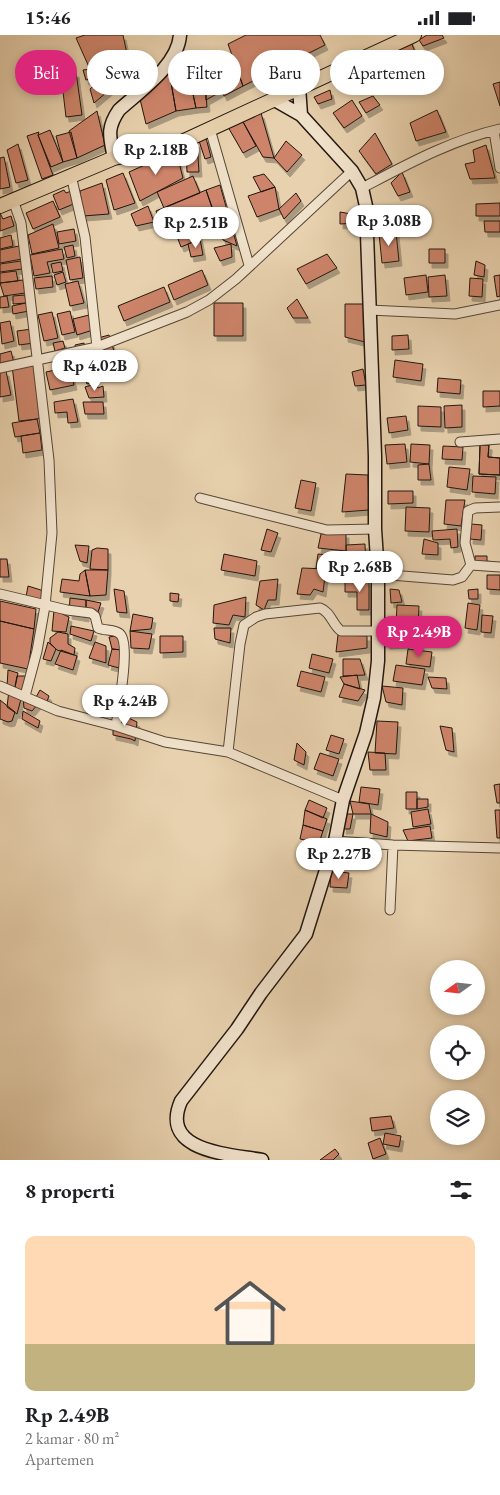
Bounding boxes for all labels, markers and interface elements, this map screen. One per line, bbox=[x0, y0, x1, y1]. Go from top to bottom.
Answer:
text: 15:46 bbox=[25, 5, 71, 30]
chip: Beli bbox=[15, 50, 77, 95]
chip: Sewa bbox=[87, 50, 158, 95]
chip: Filter bbox=[168, 50, 241, 95]
chip: Baru bbox=[251, 50, 320, 95]
chip: Apartemen bbox=[330, 50, 444, 95]
pin: Rp 2.18B bbox=[104, 133, 208, 176]
text: Rp 2.18B bbox=[124, 139, 188, 160]
pin: Rp 3.08B bbox=[337, 205, 441, 247]
pin: Rp 2.51B bbox=[144, 207, 248, 249]
text: Rp 3.08B bbox=[357, 210, 421, 231]
text: Rp 2.51B bbox=[164, 212, 228, 233]
pin: Rp 4.02B bbox=[43, 349, 147, 392]
text: Rp 4.02B bbox=[63, 355, 127, 376]
pin: Rp 2.68B bbox=[308, 551, 412, 593]
text: Rp 2.68B bbox=[328, 556, 392, 577]
pin: Rp 2.49B bbox=[367, 615, 471, 658]
text: Rp 2.49B bbox=[387, 621, 451, 642]
pin: Rp 4.24B bbox=[73, 685, 177, 727]
text: Rp 4.24B bbox=[93, 690, 157, 711]
pin: Rp 2.27B bbox=[287, 837, 391, 880]
text: Rp 2.27B bbox=[307, 843, 371, 864]
north arrow bbox=[430, 960, 485, 1015]
map controls bbox=[430, 960, 485, 1145]
button: locate bbox=[430, 1025, 485, 1080]
button: layers bbox=[430, 1090, 485, 1145]
icon: filters bbox=[447, 1176, 475, 1204]
text: 8 properti bbox=[25, 1177, 115, 1204]
icon: home bbox=[205, 1268, 295, 1358]
text: Rp 2.49B bbox=[25, 1401, 109, 1428]
text: 2 kamar · 80 m² bbox=[25, 1428, 119, 1449]
text: Apartemen bbox=[25, 1449, 94, 1470]

